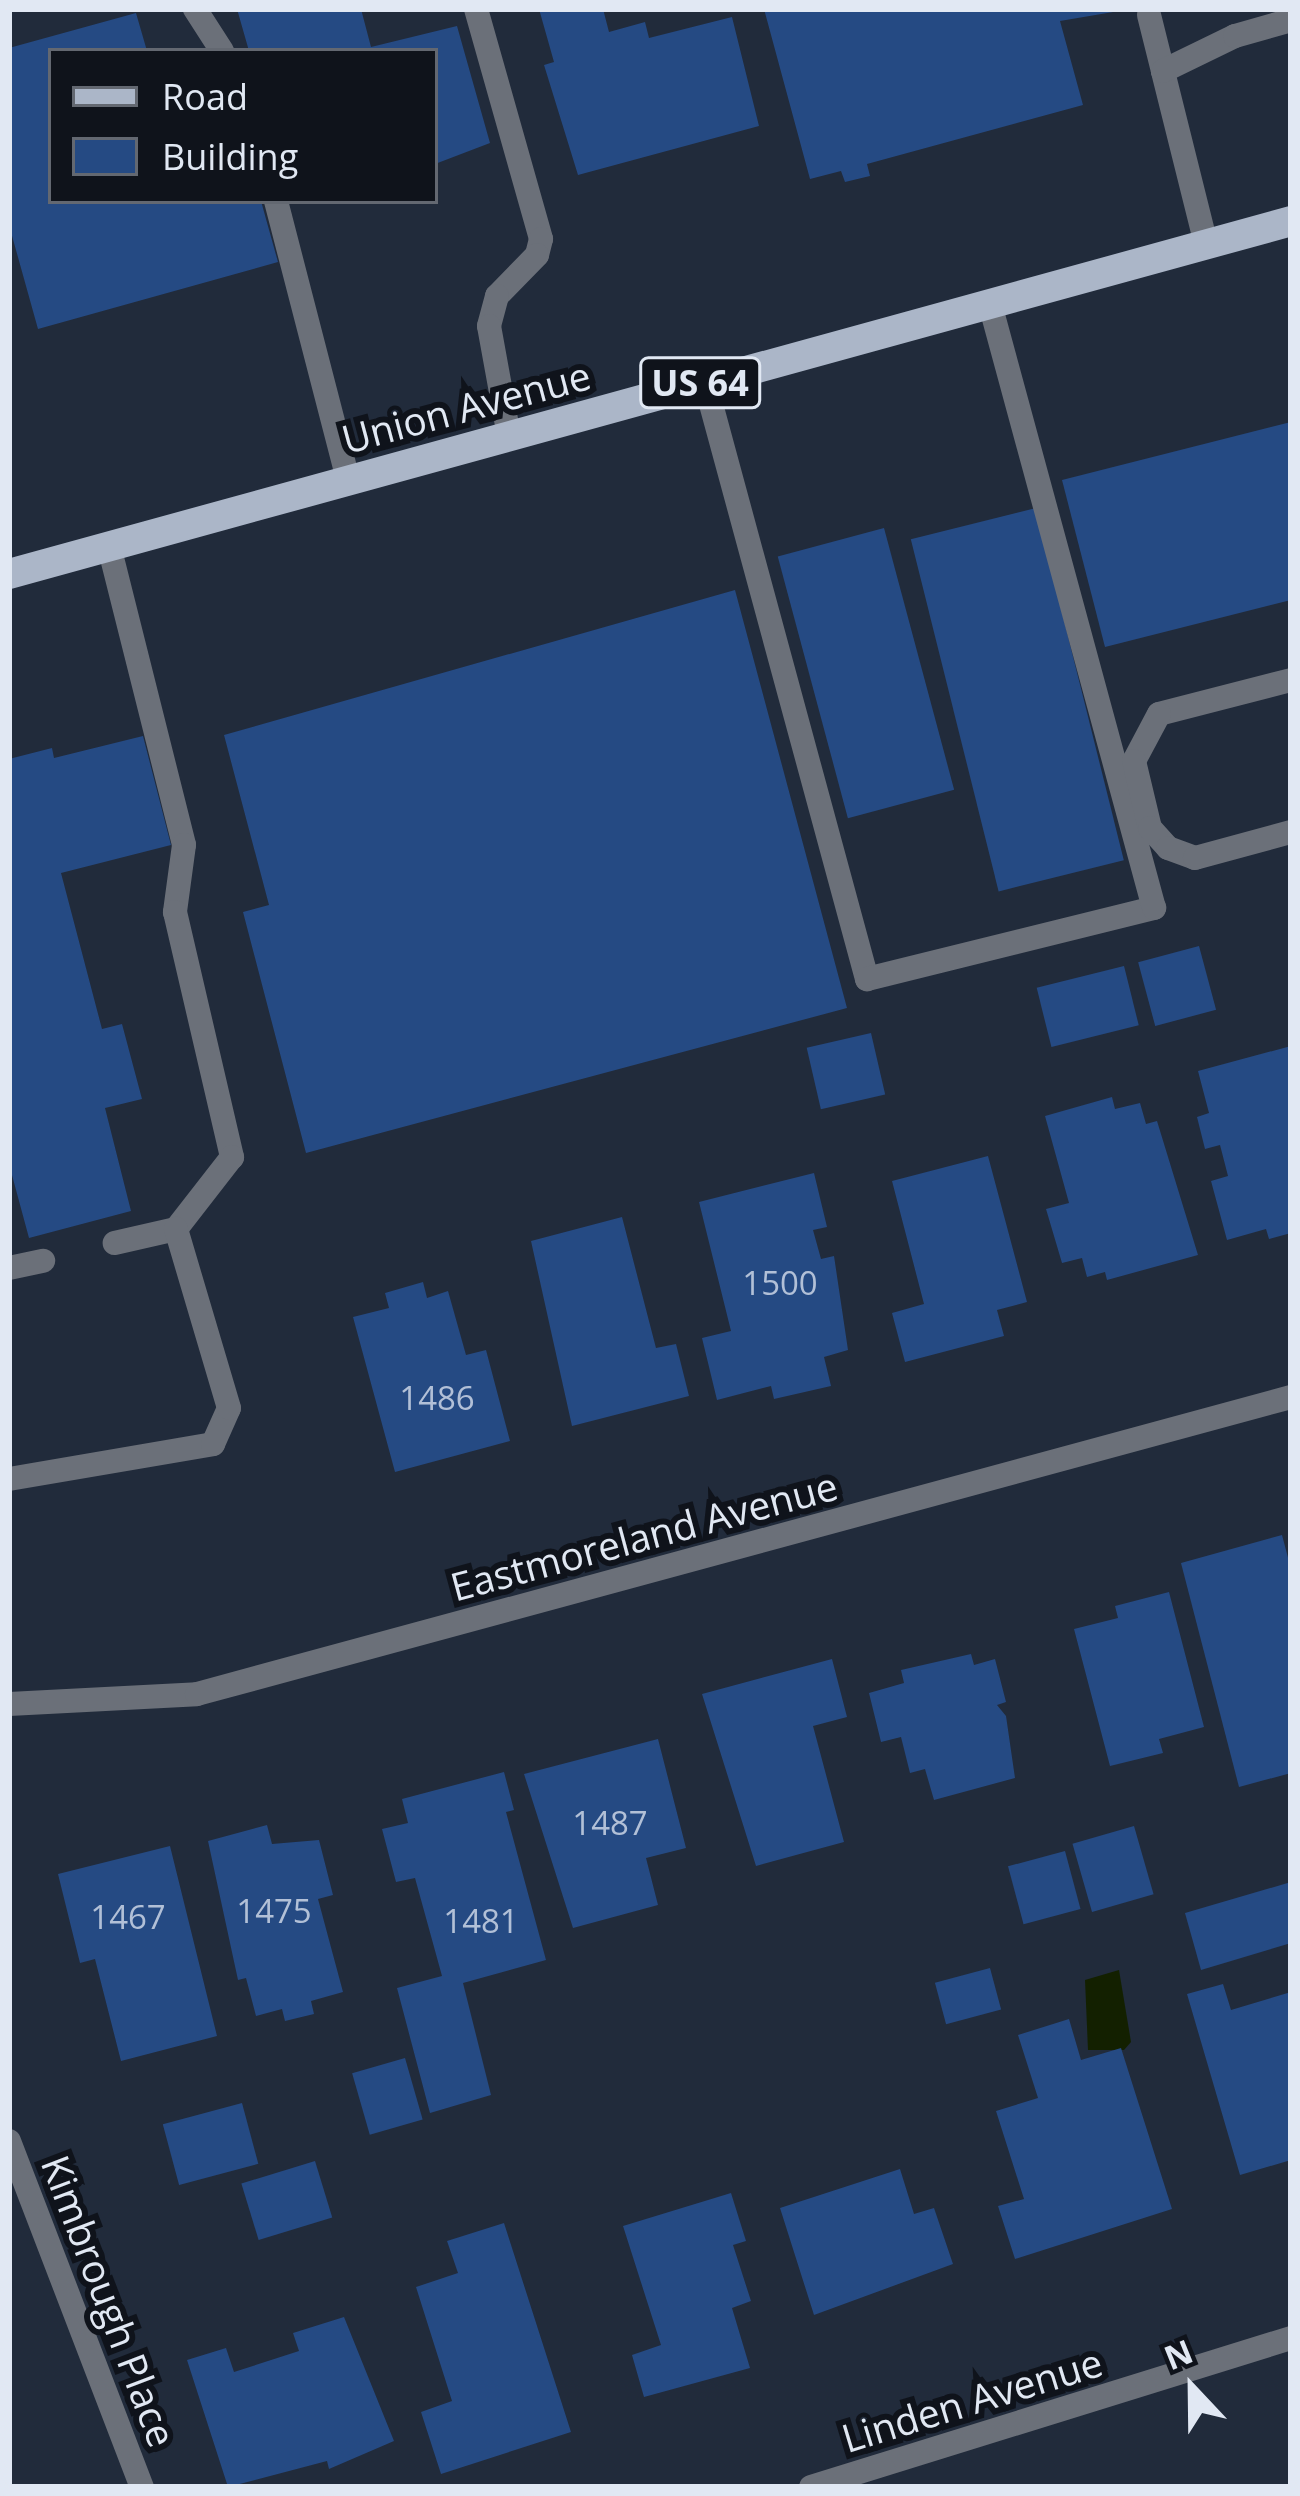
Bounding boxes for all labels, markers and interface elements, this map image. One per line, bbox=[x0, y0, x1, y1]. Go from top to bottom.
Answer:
legend bbox=[48, 48, 438, 204]
text: Road bbox=[162, 72, 248, 121]
text: Building bbox=[162, 132, 298, 181]
street label: Union Avenue bbox=[337, 351, 595, 463]
road number: US 64 bbox=[637, 353, 763, 413]
house number: 1500 bbox=[742, 1263, 818, 1303]
house number: 1486 bbox=[399, 1378, 475, 1418]
street label: Eastmoreland Avenue bbox=[446, 1462, 842, 1610]
house number: 1487 bbox=[572, 1803, 648, 1843]
house number: 1475 bbox=[236, 1891, 312, 1931]
house number: 1467 bbox=[90, 1897, 166, 1937]
house number: 1481 bbox=[443, 1901, 519, 1941]
street label: Kimbrough Place bbox=[32, 2149, 186, 2453]
north arrow bbox=[1132, 2328, 1252, 2448]
text: N bbox=[1157, 2328, 1199, 2380]
street label: Linden Avenue bbox=[836, 2338, 1108, 2462]

